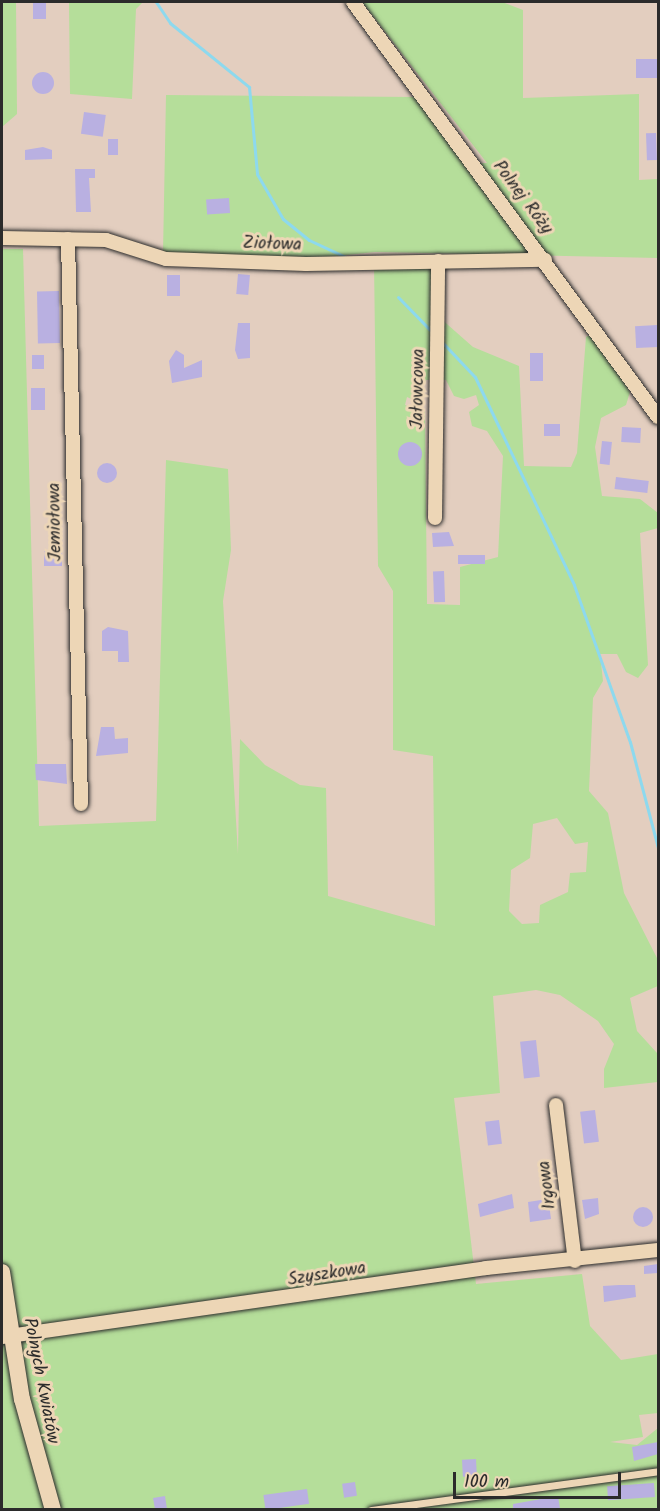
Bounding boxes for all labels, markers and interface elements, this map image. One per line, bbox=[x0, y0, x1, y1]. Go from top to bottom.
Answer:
street label: Polnej Róży bbox=[487, 157, 557, 239]
street label: Ziołowa bbox=[242, 233, 302, 257]
street label: Jałowcowa bbox=[408, 349, 430, 429]
street label: Jemiołowa bbox=[45, 483, 67, 561]
street label: Irgowa bbox=[534, 1159, 562, 1211]
street label: Szyszkowa bbox=[286, 1258, 368, 1292]
street label: Polnych Kwiatów bbox=[17, 1316, 63, 1446]
scale bar bbox=[456, 1460, 624, 1498]
text: 100 m bbox=[464, 1468, 509, 1497]

